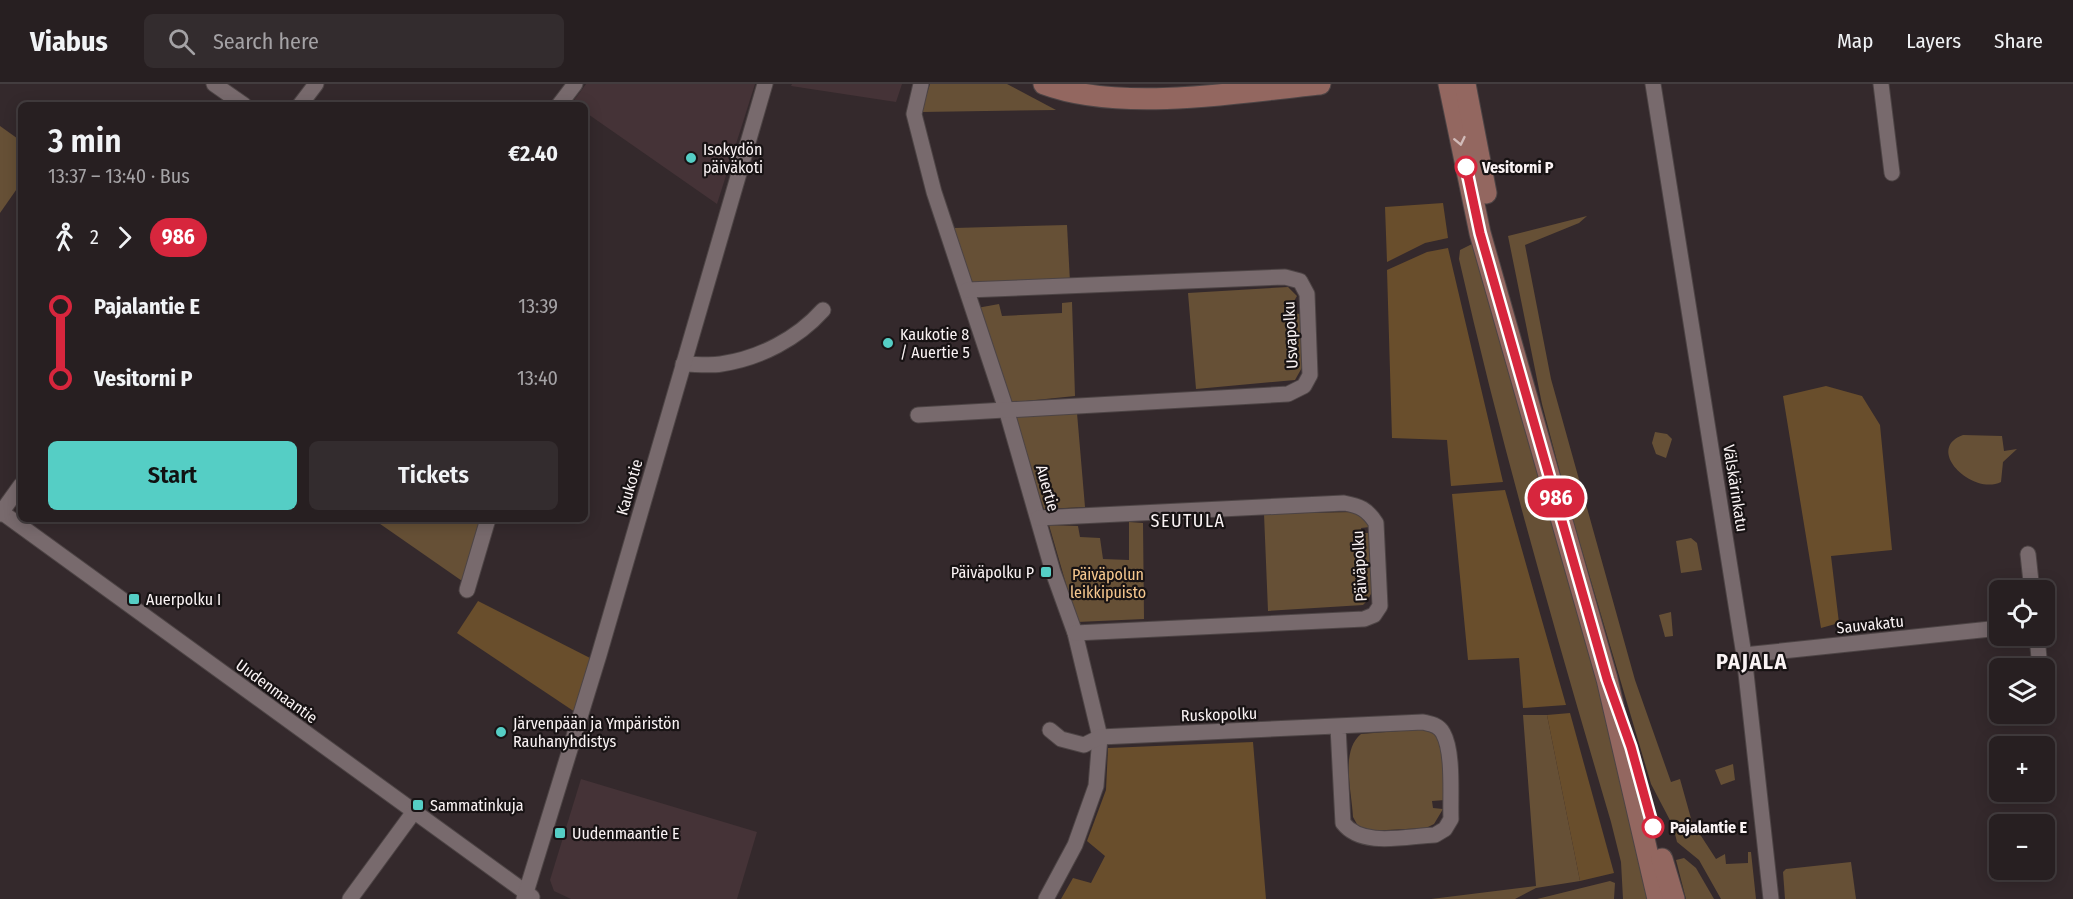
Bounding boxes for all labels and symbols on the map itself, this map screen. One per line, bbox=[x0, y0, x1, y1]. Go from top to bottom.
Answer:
one-way arrow bbox=[1453, 136, 1466, 146]
place label: Isokydön päiväkoti bbox=[703, 140, 763, 177]
marker: Isokydön päiväkoti bbox=[684, 151, 698, 165]
marker: Vesitorni P bbox=[1455, 156, 1477, 178]
place label: Vesitorni P bbox=[1481, 158, 1554, 177]
street label: Usvapolku bbox=[1279, 301, 1302, 369]
place label: Kaukotie 8 / Auertie 5 bbox=[900, 325, 970, 362]
marker: Kaukotie 8 / Auertie 5 bbox=[881, 336, 895, 350]
street label: Välskärinkatu bbox=[1719, 443, 1752, 533]
street label: Kaukotie bbox=[612, 457, 647, 517]
street label: Auertie bbox=[1032, 463, 1063, 514]
line badge: 986 bbox=[1522, 478, 1590, 518]
district label: SEUTULA bbox=[1151, 510, 1225, 532]
street label: Päiväpolku bbox=[1348, 530, 1371, 602]
place label: Päiväpolku P bbox=[951, 563, 1034, 582]
marker: Päiväpolku P bbox=[1039, 565, 1053, 579]
park label: Päiväpolun leikkipuisto bbox=[1070, 565, 1146, 602]
place label: Auerpolku I bbox=[146, 590, 221, 609]
marker: Auerpolku I bbox=[127, 592, 141, 606]
street label: Sauvakatu bbox=[1835, 612, 1905, 637]
district label: PAJALA bbox=[1716, 648, 1788, 675]
street label: Uudenmaantie bbox=[232, 655, 321, 727]
street label: Ruskopolku bbox=[1180, 704, 1258, 725]
place label: Järvenpään ja Ympäristön Rauhanyhdistys bbox=[513, 714, 680, 751]
marker: Järvenpään ja Ympäristön Rauhanyhdistys bbox=[494, 725, 508, 739]
place label: Sammatinkuja bbox=[430, 796, 524, 815]
marker: Sammatinkuja bbox=[411, 798, 425, 812]
marker: Pajalantie E bbox=[1642, 816, 1664, 838]
place label: Pajalantie E bbox=[1670, 818, 1748, 837]
place label: Uudenmaantie E bbox=[572, 824, 679, 843]
marker: Uudenmaantie E bbox=[553, 826, 567, 840]

